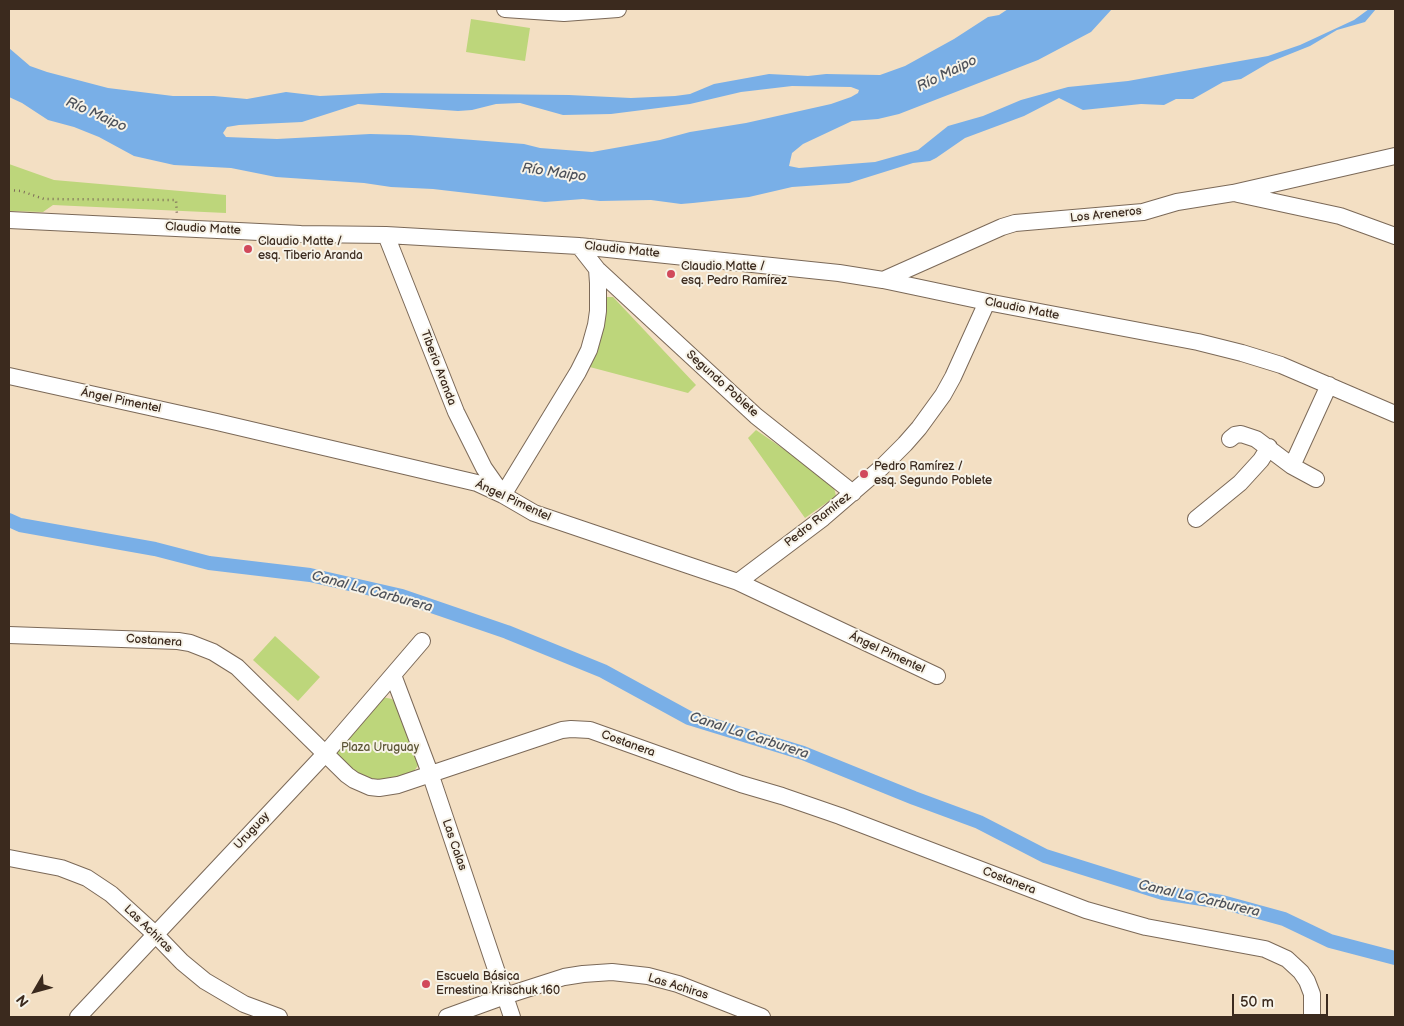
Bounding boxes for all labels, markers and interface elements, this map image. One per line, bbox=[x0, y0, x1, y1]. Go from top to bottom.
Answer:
water label: Río Maipo bbox=[914, 52, 980, 96]
water label: Río Maipo bbox=[63, 94, 129, 136]
water label: Río Maipo bbox=[521, 160, 587, 186]
street label: Los Areneros bbox=[1070, 204, 1142, 226]
street label: Claudio Matte bbox=[165, 220, 241, 238]
place label: Claudio Matte / esq. Tiberio Aranda bbox=[258, 235, 363, 263]
street label: Claudio Matte bbox=[584, 239, 660, 261]
marker: Claudio Matte / esq. Tiberio Aranda bbox=[242, 243, 254, 255]
place label: Claudio Matte / esq. Pedro Ramírez bbox=[681, 260, 787, 288]
marker: Claudio Matte / esq. Pedro Ramírez bbox=[665, 268, 677, 280]
street label: Claudio Matte bbox=[984, 295, 1060, 323]
street label: Tiberio Aranda bbox=[417, 328, 459, 408]
street label: Segundo Poblete bbox=[683, 348, 761, 420]
street label: Ángel Pimentel bbox=[80, 385, 162, 417]
place label: Pedro Ramírez / esq. Segundo Poblete bbox=[874, 460, 992, 488]
marker: Pedro Ramírez / esq. Segundo Poblete bbox=[858, 468, 870, 480]
street label: Ángel Pimentel bbox=[473, 477, 553, 525]
street label: Pedro Ramírez bbox=[782, 490, 854, 550]
water label: Canal La Carburera bbox=[310, 568, 434, 616]
street label: Ángel Pimentel bbox=[847, 629, 927, 677]
street label: Costanera bbox=[125, 632, 183, 650]
water label: Canal La Carburera bbox=[687, 709, 811, 763]
street label: Costanera bbox=[599, 728, 657, 760]
park label: Plaza Uruguay bbox=[341, 741, 419, 755]
street label: Uruguay bbox=[231, 809, 273, 853]
street label: Las Calas bbox=[439, 818, 469, 872]
street label: Costanera bbox=[980, 864, 1038, 898]
water label: Canal La Carburera bbox=[1137, 877, 1261, 921]
street label: Las Achiras bbox=[121, 902, 175, 956]
north arrow bbox=[10, 966, 60, 1016]
place label: Escuela Básica Ernestina Krischuk 160 bbox=[436, 970, 560, 998]
street label: Las Achiras bbox=[646, 971, 710, 1003]
marker: Escuela Básica Ernestina Krischuk 160 bbox=[420, 978, 432, 990]
scale bar bbox=[1234, 984, 1330, 1016]
text: N bbox=[13, 991, 33, 1010]
text: 50 m bbox=[1240, 993, 1274, 1012]

